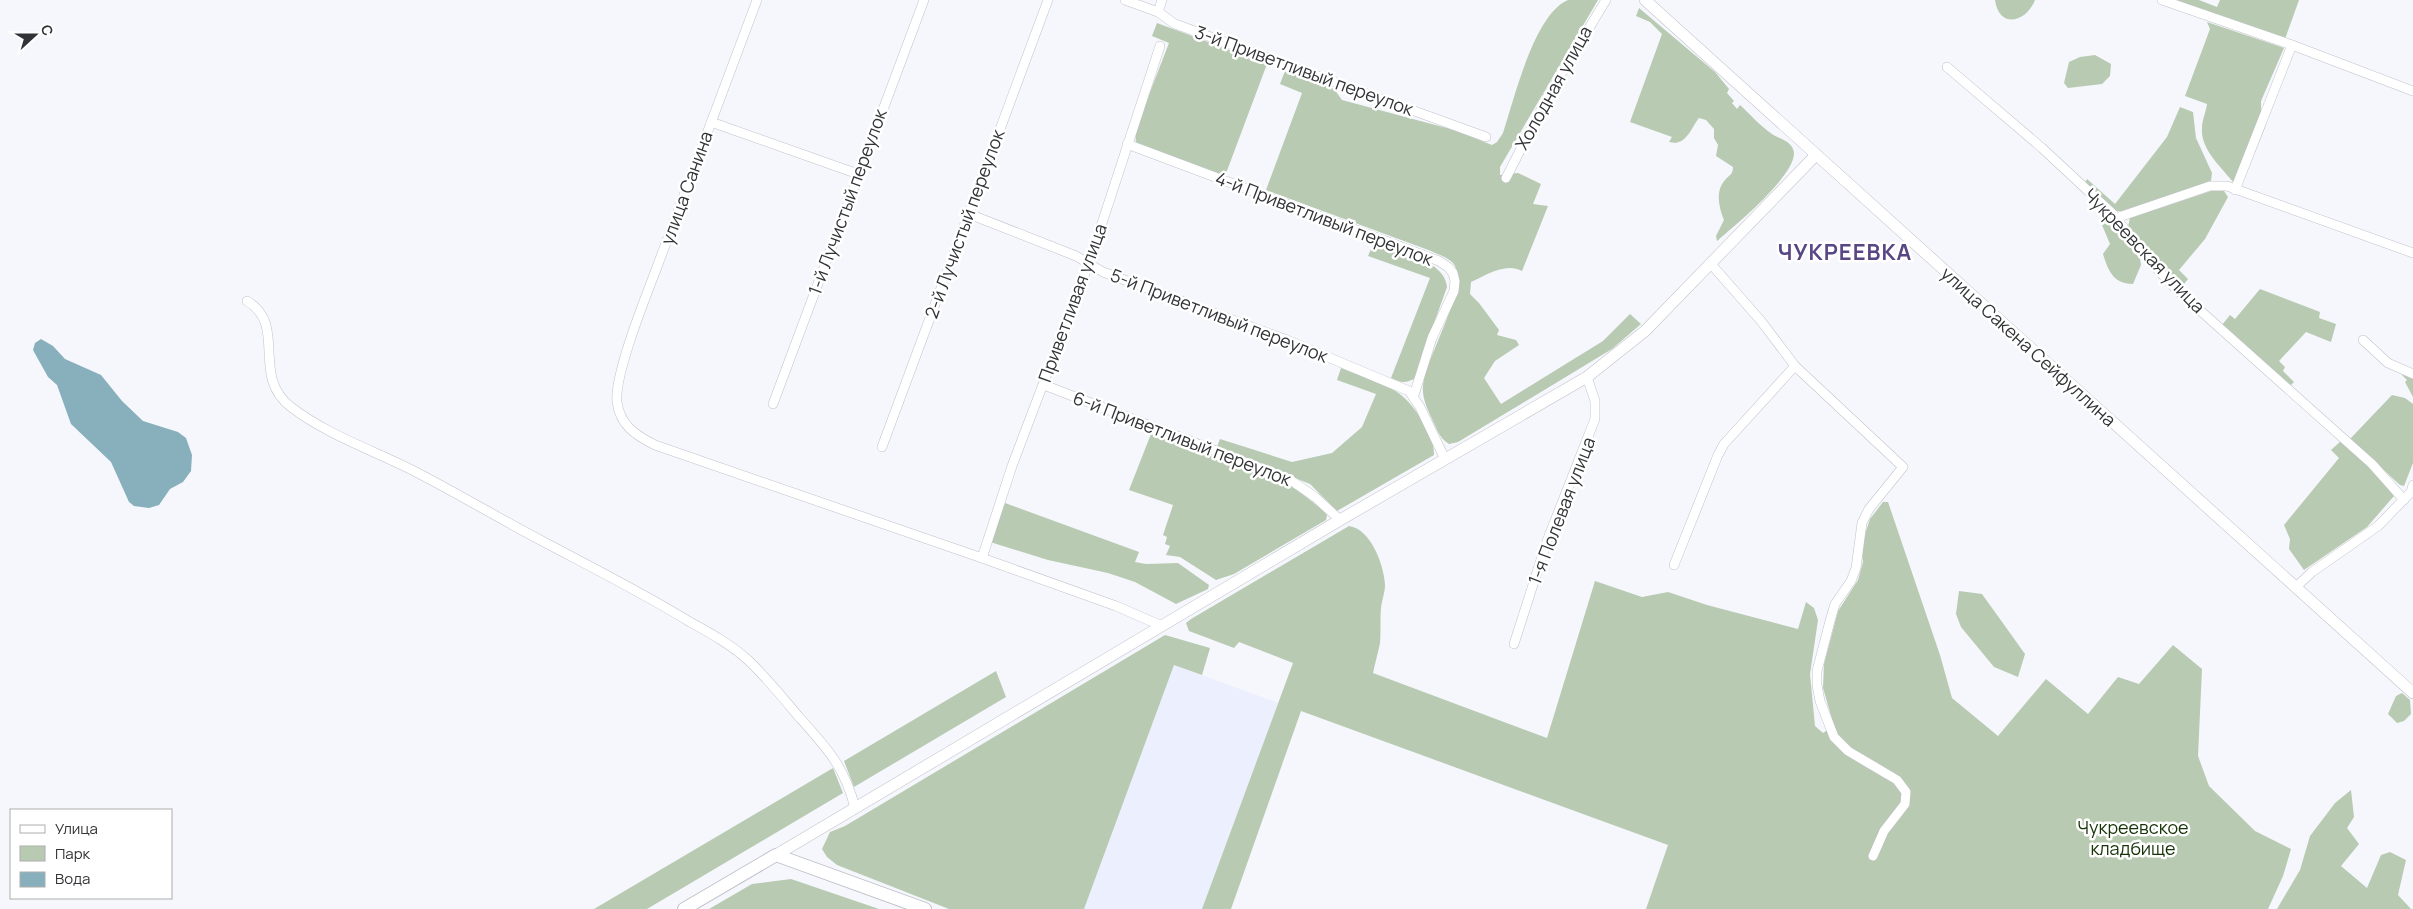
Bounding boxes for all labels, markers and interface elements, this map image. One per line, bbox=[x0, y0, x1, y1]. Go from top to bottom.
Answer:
north arrow bbox=[10, 10, 60, 60]
street label: 3-й Приветливый переулок bbox=[1192, 19, 1418, 121]
street label: Холодная улица bbox=[1509, 21, 1597, 154]
text: С bbox=[37, 22, 58, 38]
street label: 1-й Лучистый переулок bbox=[802, 104, 892, 298]
street label: 2-й Лучистый переулок bbox=[919, 125, 1010, 321]
street label: улица Санина bbox=[654, 128, 718, 248]
street label: 4-й Приветливый переулок bbox=[1212, 165, 1438, 271]
street label: Чукреевская улица bbox=[2079, 183, 2211, 318]
street label: Приветливая улица bbox=[1032, 220, 1112, 385]
district label: ЧУКРЕЕВКА bbox=[1778, 237, 1912, 267]
street label: улица Сакена Сейфуллина bbox=[1936, 261, 2121, 431]
street label: 5-й Приветливый переулок bbox=[1107, 262, 1333, 368]
street label: 6-й Приветливый переулок bbox=[1070, 385, 1296, 491]
street label: 1-я Полевая улица bbox=[1522, 433, 1600, 588]
legend bbox=[10, 809, 172, 899]
park label: Чукреевское кладбище bbox=[2077, 815, 2189, 860]
text: Улица bbox=[55, 818, 98, 839]
text: Парк bbox=[55, 843, 91, 864]
text: Вода bbox=[55, 868, 90, 889]

